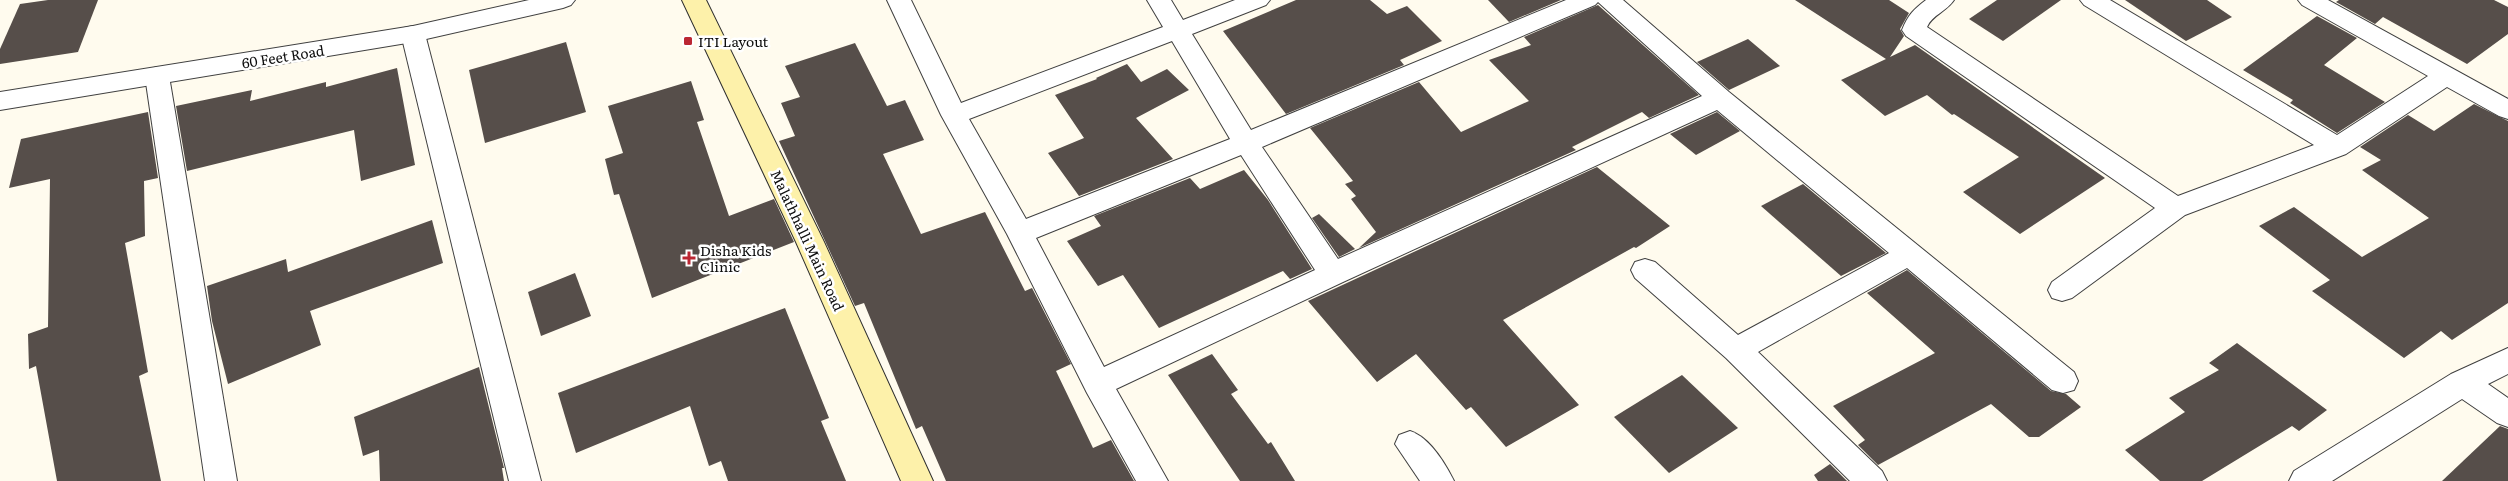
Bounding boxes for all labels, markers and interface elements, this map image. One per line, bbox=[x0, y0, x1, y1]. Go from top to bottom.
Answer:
place label: ITI Layout bbox=[698, 31, 769, 51]
marker: ITI Layout bbox=[682, 35, 694, 47]
street label: 60 Feet Road bbox=[240, 40, 326, 72]
street label: Malathhalli Main Road bbox=[766, 166, 850, 314]
place label: Disha Kids Clinic bbox=[700, 240, 771, 276]
marker: Disha Kids Clinic bbox=[682, 251, 696, 265]

